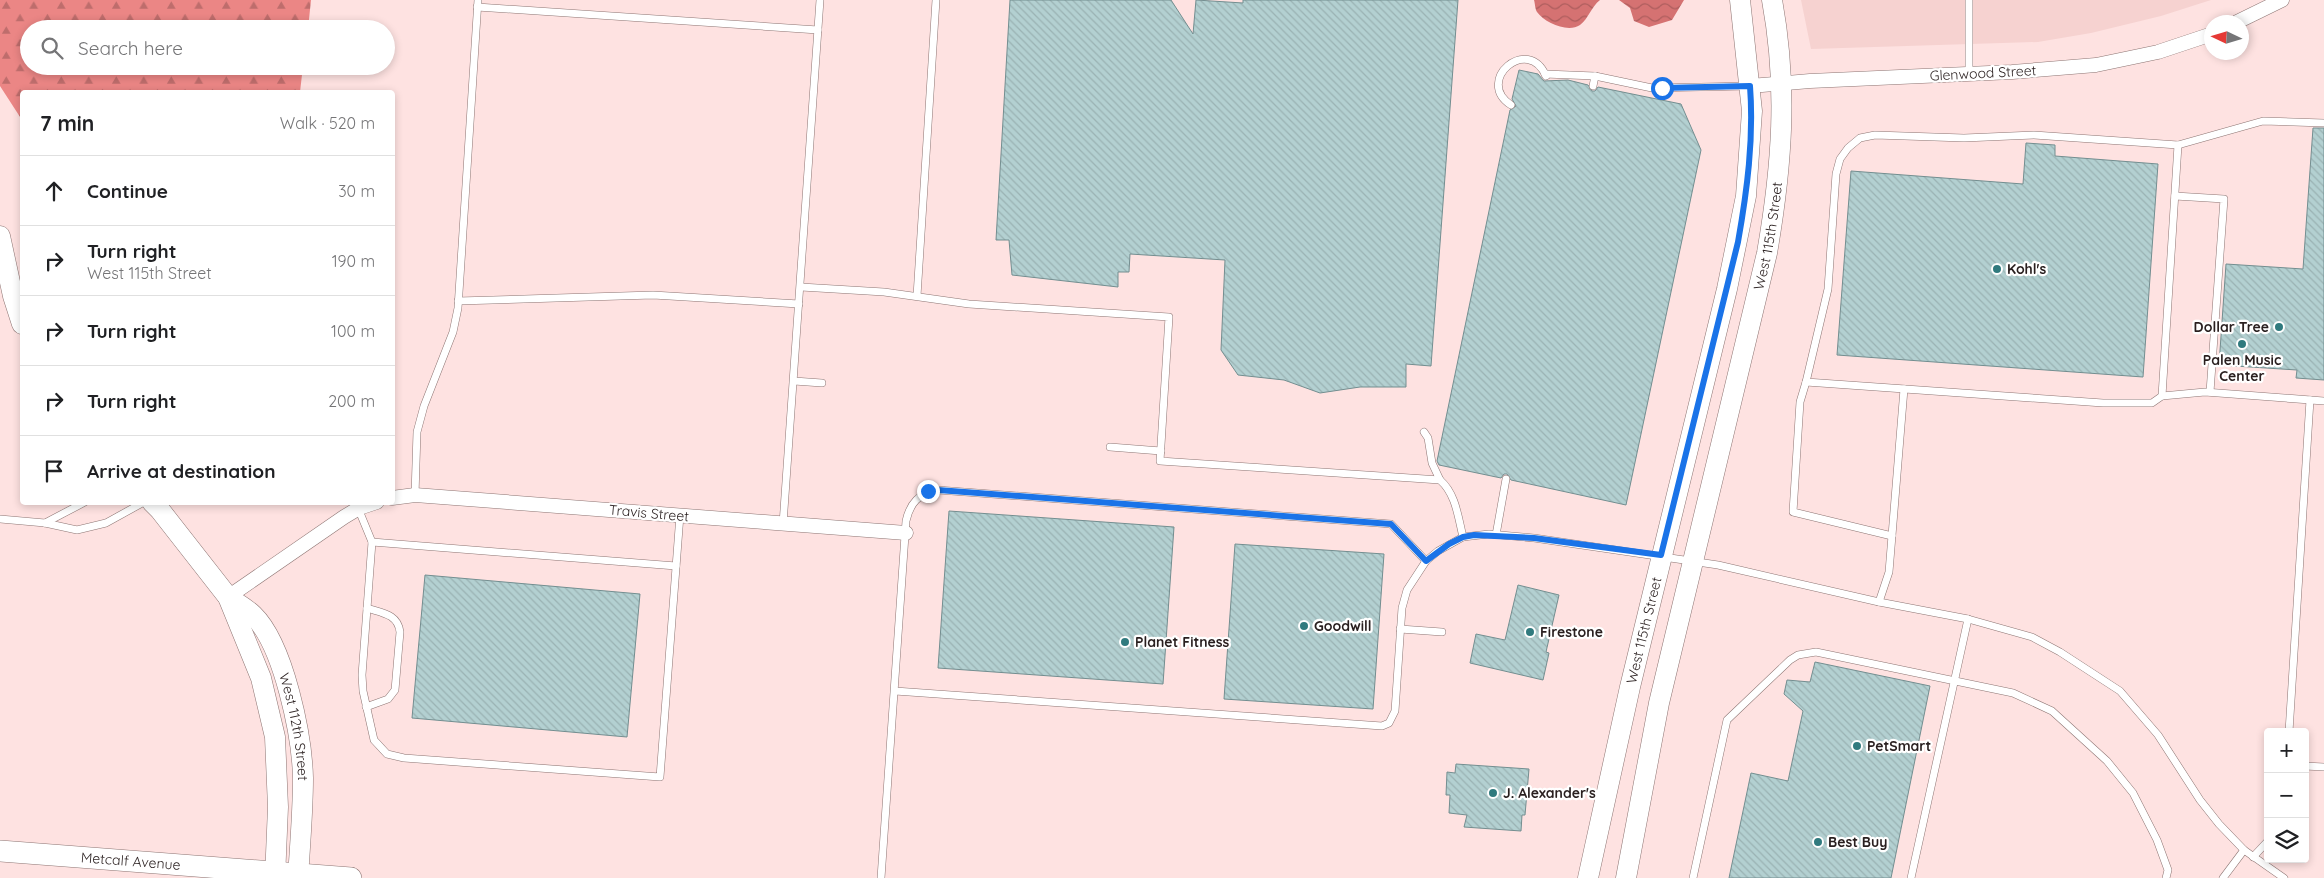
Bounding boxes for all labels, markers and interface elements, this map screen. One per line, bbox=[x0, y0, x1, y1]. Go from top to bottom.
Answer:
north arrow bbox=[2204, 15, 2249, 60]
search box bbox=[20, 20, 395, 75]
icon: search bbox=[38, 34, 66, 62]
text: Search here bbox=[78, 36, 183, 60]
street label: Glenwood Street bbox=[1929, 61, 2037, 85]
route start bbox=[1651, 77, 1674, 100]
text: 7 min bbox=[40, 110, 94, 136]
text: Walk · 520 m bbox=[280, 113, 375, 133]
icon: ahead bbox=[40, 177, 68, 205]
text: Continue bbox=[87, 179, 168, 203]
text: 30 m bbox=[338, 181, 375, 201]
street label: West 115th Street bbox=[1749, 181, 1786, 292]
text: Turn right bbox=[87, 239, 176, 263]
icon: right bbox=[40, 247, 68, 275]
text: 190 m bbox=[332, 251, 375, 271]
place label: Kohl's bbox=[2007, 260, 2047, 278]
text: West 115th Street bbox=[87, 263, 212, 283]
marker: Kohl's bbox=[1991, 263, 2003, 275]
icon: right bbox=[40, 317, 68, 345]
place label: Dollar Tree bbox=[2194, 318, 2269, 336]
text: Turn right bbox=[87, 319, 176, 343]
text: 100 m bbox=[331, 321, 375, 341]
marker: Dollar Tree bbox=[2273, 321, 2285, 333]
marker: Palen Music Center bbox=[2236, 338, 2248, 350]
place label: Palen Music Center bbox=[2203, 351, 2281, 385]
icon: right bbox=[40, 387, 68, 415]
text: Turn right bbox=[87, 389, 176, 413]
text: 200 m bbox=[328, 391, 375, 411]
icon: arrive bbox=[40, 457, 68, 485]
text: Arrive at destination bbox=[87, 459, 276, 483]
route end bbox=[917, 480, 940, 503]
street label: Travis Street bbox=[608, 501, 690, 525]
street label: West 115th Street bbox=[1622, 575, 1666, 685]
place label: Goodwill bbox=[1314, 617, 1372, 635]
marker: Goodwill bbox=[1298, 620, 1310, 632]
place label: Firestone bbox=[1540, 623, 1603, 641]
marker: Firestone bbox=[1524, 626, 1536, 638]
place label: Planet Fitness bbox=[1135, 633, 1230, 651]
marker: Planet Fitness bbox=[1119, 636, 1131, 648]
street label: West 112th Street bbox=[275, 671, 312, 781]
map controls bbox=[2264, 728, 2309, 863]
button: + bbox=[2264, 728, 2309, 773]
place label: PetSmart bbox=[1867, 737, 1931, 755]
marker: PetSmart bbox=[1851, 740, 1863, 752]
button: − bbox=[2264, 773, 2309, 818]
place label: J. Alexander's bbox=[1503, 784, 1596, 802]
marker: J. Alexander's bbox=[1487, 787, 1499, 799]
button: layers bbox=[2264, 818, 2309, 863]
place label: Best Buy bbox=[1828, 833, 1887, 851]
marker: Best Buy bbox=[1812, 836, 1824, 848]
street label: Metcalf Avenue bbox=[80, 848, 181, 874]

